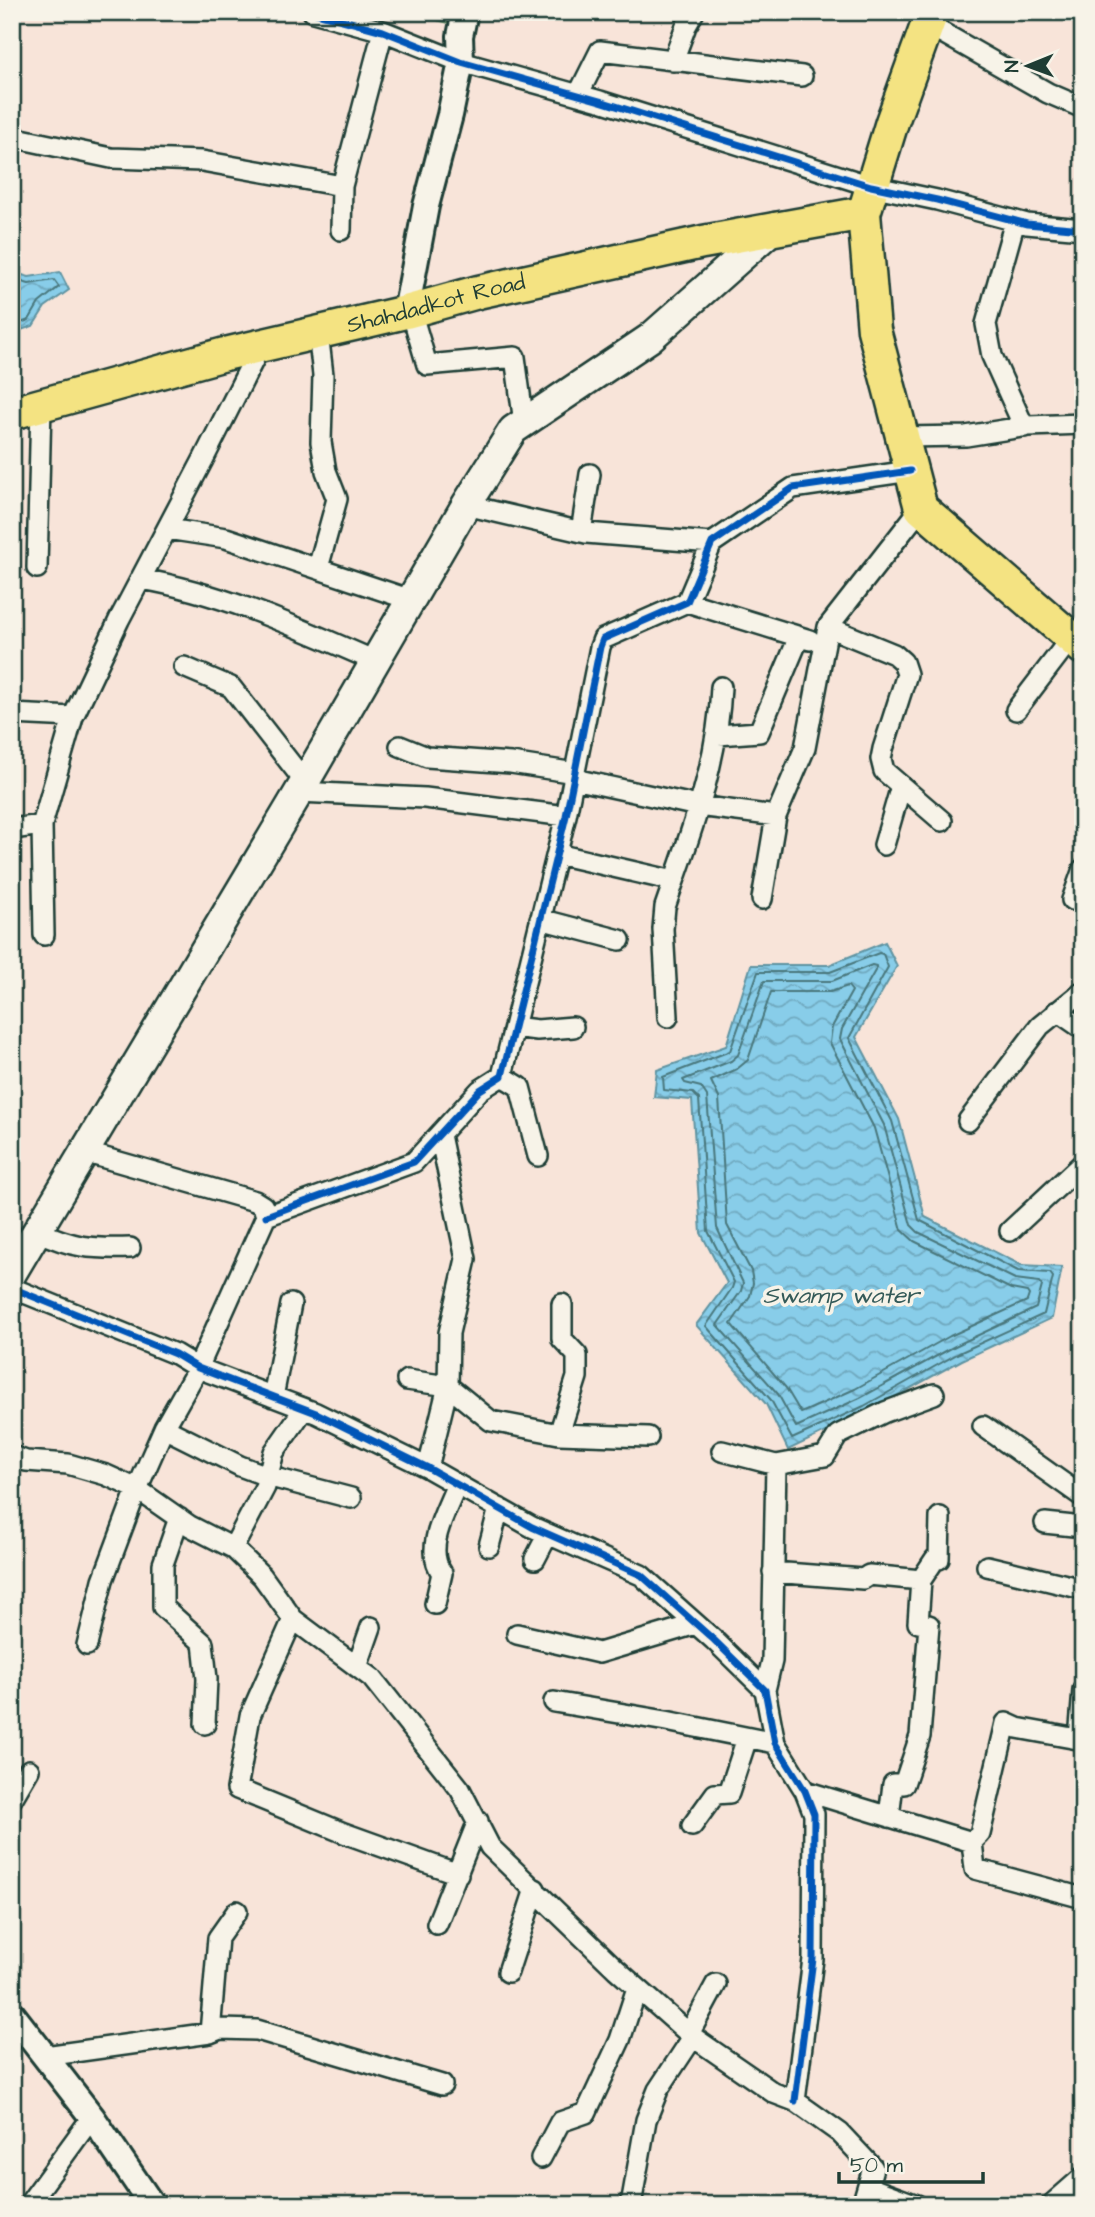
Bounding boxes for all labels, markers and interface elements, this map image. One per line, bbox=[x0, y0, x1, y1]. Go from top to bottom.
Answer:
north arrow bbox=[993, 32, 1064, 102]
text: N bbox=[999, 60, 1026, 72]
street label: Shahdadkot Road bbox=[344, 266, 528, 341]
water label: Swamp water bbox=[763, 1279, 922, 1313]
scale bar bbox=[839, 2140, 983, 2184]
text: 50 m bbox=[850, 2151, 904, 2180]

